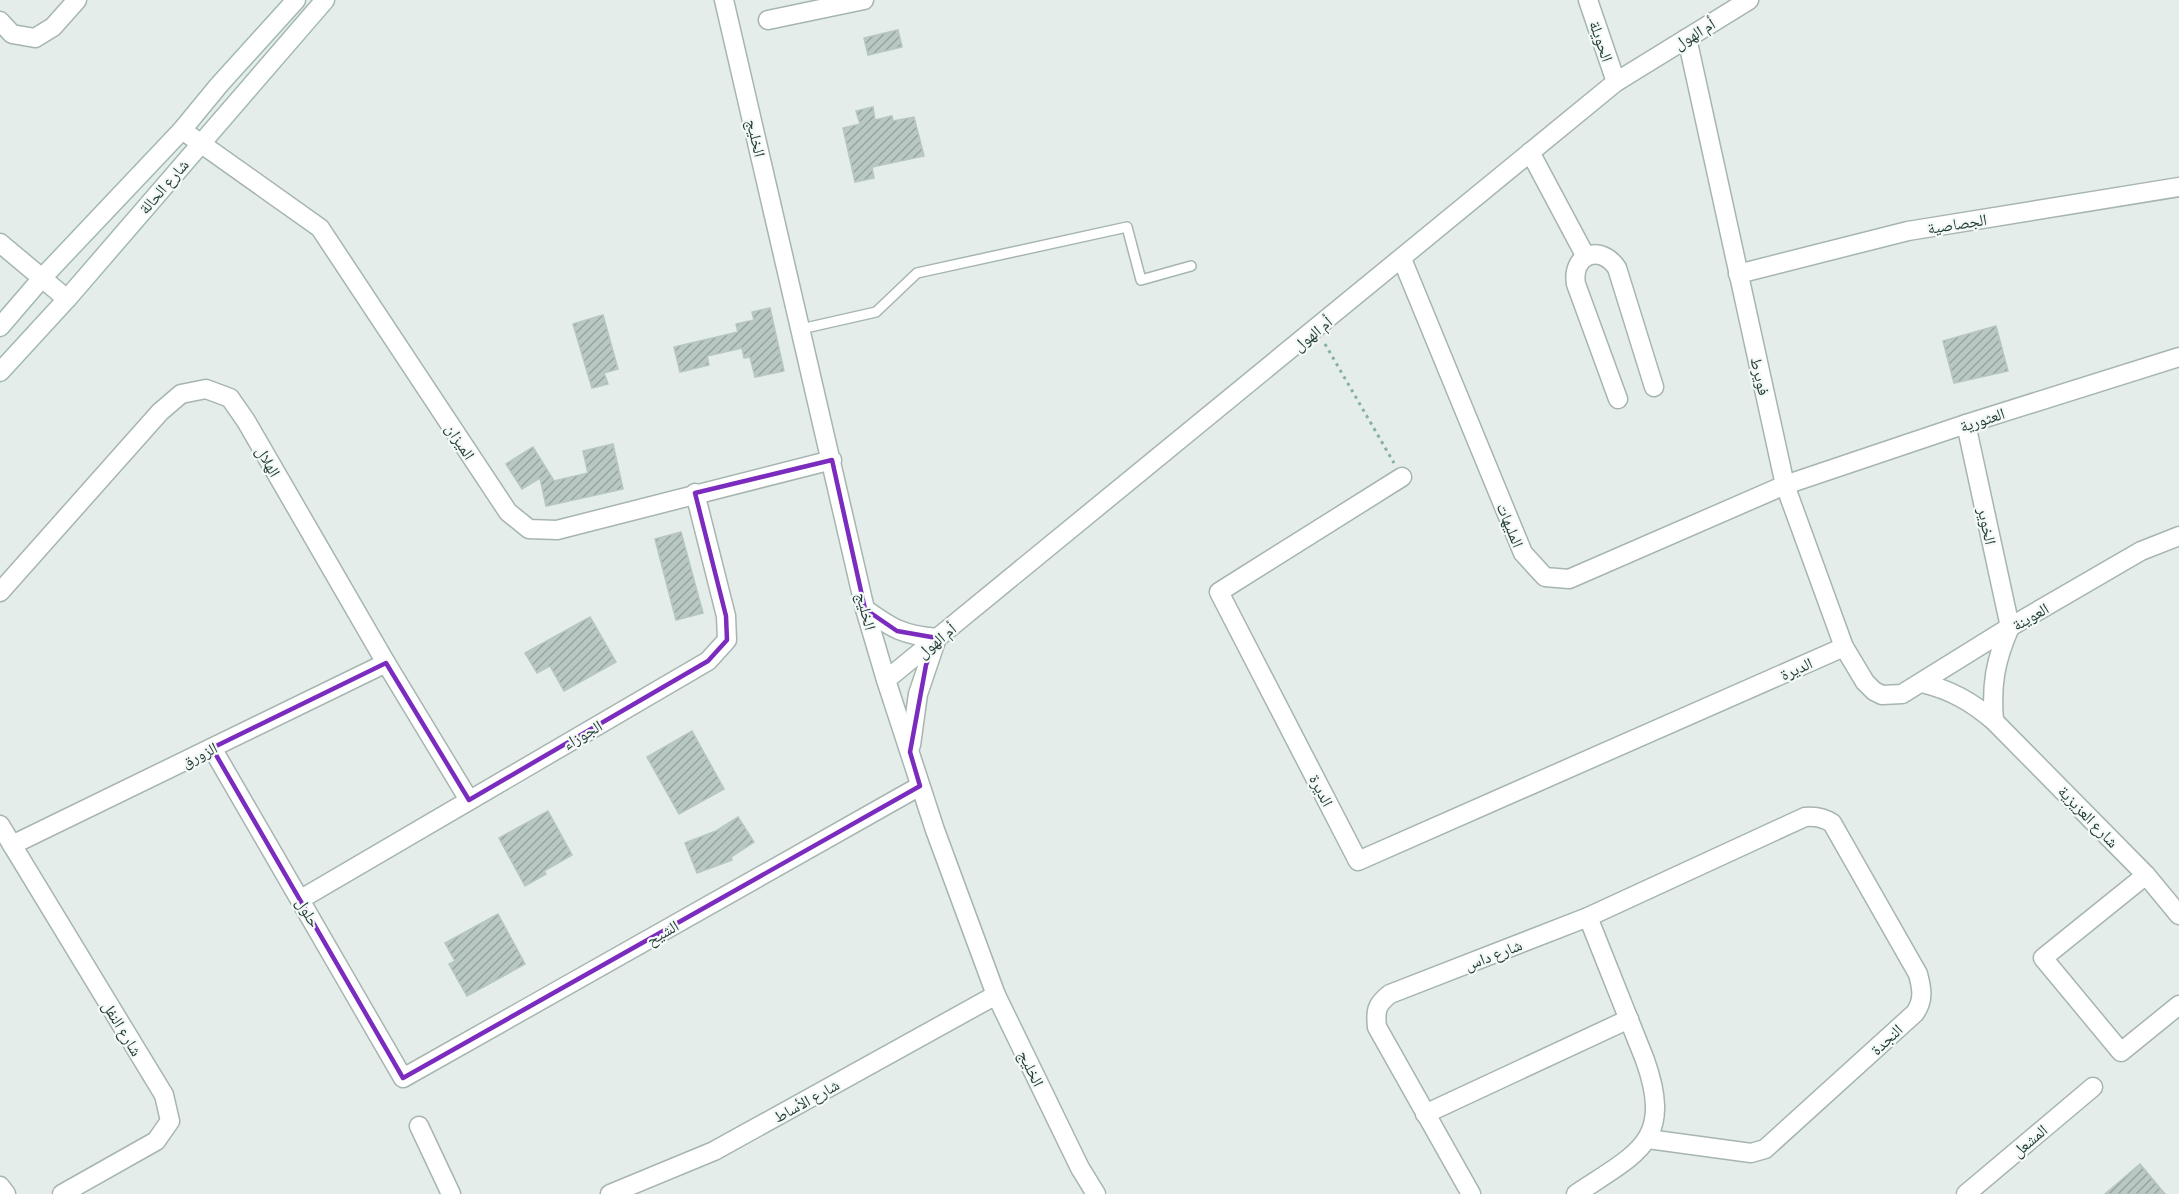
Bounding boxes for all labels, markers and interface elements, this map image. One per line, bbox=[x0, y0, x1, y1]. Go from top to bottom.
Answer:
street label: أم الهول bbox=[1670, 13, 1719, 54]
street label: الحويلة bbox=[1585, 18, 1618, 64]
street label: الخليج bbox=[741, 117, 771, 159]
street label: شارع الحالة bbox=[134, 155, 193, 218]
street label: الجصاصية bbox=[1926, 209, 1988, 237]
street label: أم الهول bbox=[1289, 311, 1337, 356]
street label: فويرط bbox=[1746, 355, 1775, 397]
street label: العثورية bbox=[1957, 403, 2007, 436]
street label: الميزان bbox=[441, 419, 480, 464]
street label: الهلال bbox=[251, 442, 285, 481]
street label: المليهات bbox=[1493, 500, 1528, 550]
street label: الخوير bbox=[1974, 505, 2001, 546]
street label: الخليج bbox=[851, 590, 881, 632]
street label: العوينة bbox=[2008, 598, 2052, 635]
street label: أم الهول bbox=[913, 618, 961, 663]
street label: الديرة bbox=[1777, 653, 1815, 684]
street label: الجوزاء bbox=[559, 715, 606, 754]
street label: الزورق bbox=[178, 737, 221, 773]
street label: الديرة bbox=[1305, 771, 1338, 810]
street label: شارع العزيزية bbox=[2053, 781, 2123, 852]
street label: حلول bbox=[291, 894, 325, 931]
street label: الشيح bbox=[642, 915, 683, 951]
street label: شارع داس bbox=[1462, 934, 1525, 976]
street label: شارع النفل bbox=[97, 997, 147, 1060]
street label: النجدة bbox=[1866, 1020, 1906, 1059]
street label: الخليج bbox=[1013, 1047, 1049, 1090]
street label: شارع الأساط bbox=[770, 1074, 843, 1128]
street label: المشعل bbox=[2007, 1120, 2052, 1162]

